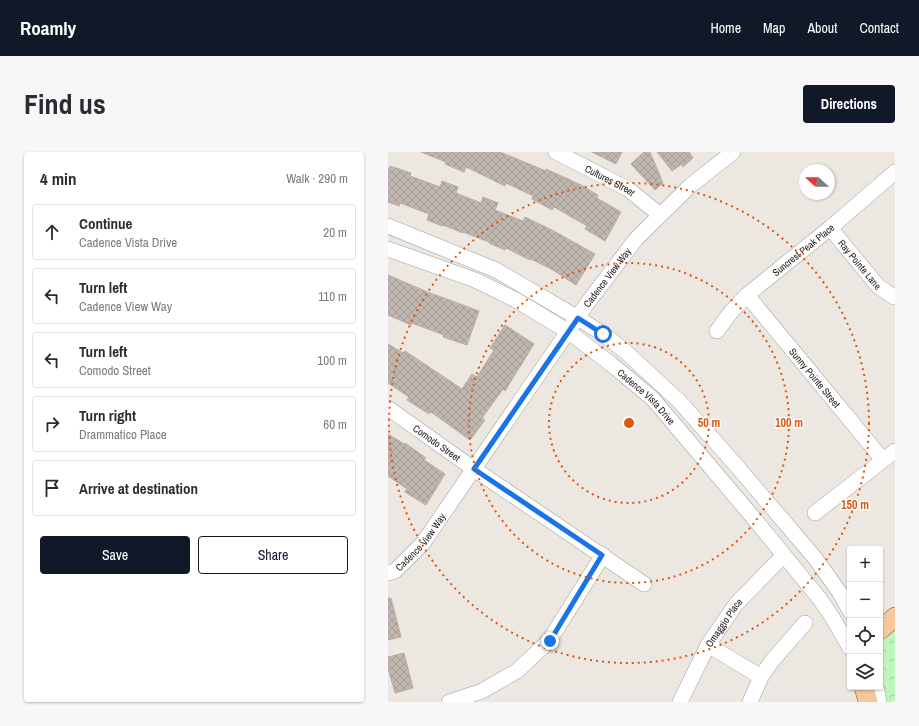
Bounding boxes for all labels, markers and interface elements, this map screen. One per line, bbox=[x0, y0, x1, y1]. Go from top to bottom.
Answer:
text: Roamly bbox=[20, 15, 76, 41]
text: Home bbox=[710, 19, 741, 37]
text: Map bbox=[763, 19, 785, 37]
text: About bbox=[807, 19, 837, 37]
text: Contact bbox=[859, 19, 899, 37]
text: Find us bbox=[24, 85, 106, 123]
button: Directions bbox=[803, 85, 895, 123]
street label: Cultures Street bbox=[583, 162, 638, 200]
north arrow bbox=[799, 164, 835, 200]
text: 4 min bbox=[40, 167, 76, 190]
text: Walk · 290 m bbox=[286, 170, 348, 187]
text: Continue bbox=[79, 213, 132, 234]
icon: ahead bbox=[41, 221, 63, 243]
street label: Suncrest Peak Place bbox=[770, 221, 838, 279]
text: 20 m bbox=[323, 224, 347, 241]
text: Cadence Vista Drive bbox=[79, 234, 177, 251]
street label: Ray Pointe Lane bbox=[835, 237, 884, 293]
street label: Cadence View Way bbox=[581, 244, 635, 310]
text: Turn left bbox=[79, 277, 127, 298]
icon: left bbox=[41, 285, 63, 307]
text: 110 m bbox=[318, 288, 347, 305]
text: Cadence View Way bbox=[79, 298, 172, 315]
route start bbox=[594, 325, 612, 343]
text: Turn left bbox=[79, 341, 127, 362]
street label: Sunny Pointe Street bbox=[786, 345, 844, 411]
icon: left bbox=[41, 349, 63, 371]
text: 100 m bbox=[317, 352, 347, 369]
text: Comodo Street bbox=[79, 362, 151, 379]
street label: Cadence Vista Drive bbox=[615, 366, 678, 428]
text: Turn right bbox=[79, 405, 136, 426]
icon: right bbox=[41, 413, 63, 435]
text: 50 m bbox=[698, 415, 720, 431]
text: 100 m bbox=[775, 415, 803, 431]
text: 60 m bbox=[323, 416, 347, 433]
centre of rings bbox=[622, 416, 636, 430]
street label: Comodo Street bbox=[410, 422, 464, 465]
text: Drammatico Place bbox=[79, 426, 167, 443]
icon: arrive bbox=[41, 477, 63, 499]
text: Arrive at destination bbox=[79, 478, 198, 499]
text: 150 m bbox=[841, 497, 869, 513]
street label: Cadence View Way bbox=[393, 510, 449, 574]
button: Save bbox=[40, 536, 190, 574]
button: Share bbox=[198, 536, 348, 574]
map controls bbox=[847, 546, 883, 690]
button: + bbox=[847, 546, 883, 582]
button: − bbox=[847, 582, 883, 618]
street label: Omaggio Place bbox=[703, 595, 746, 650]
button: locate bbox=[847, 618, 883, 654]
route end bbox=[541, 632, 559, 650]
button: layers bbox=[847, 654, 883, 690]

